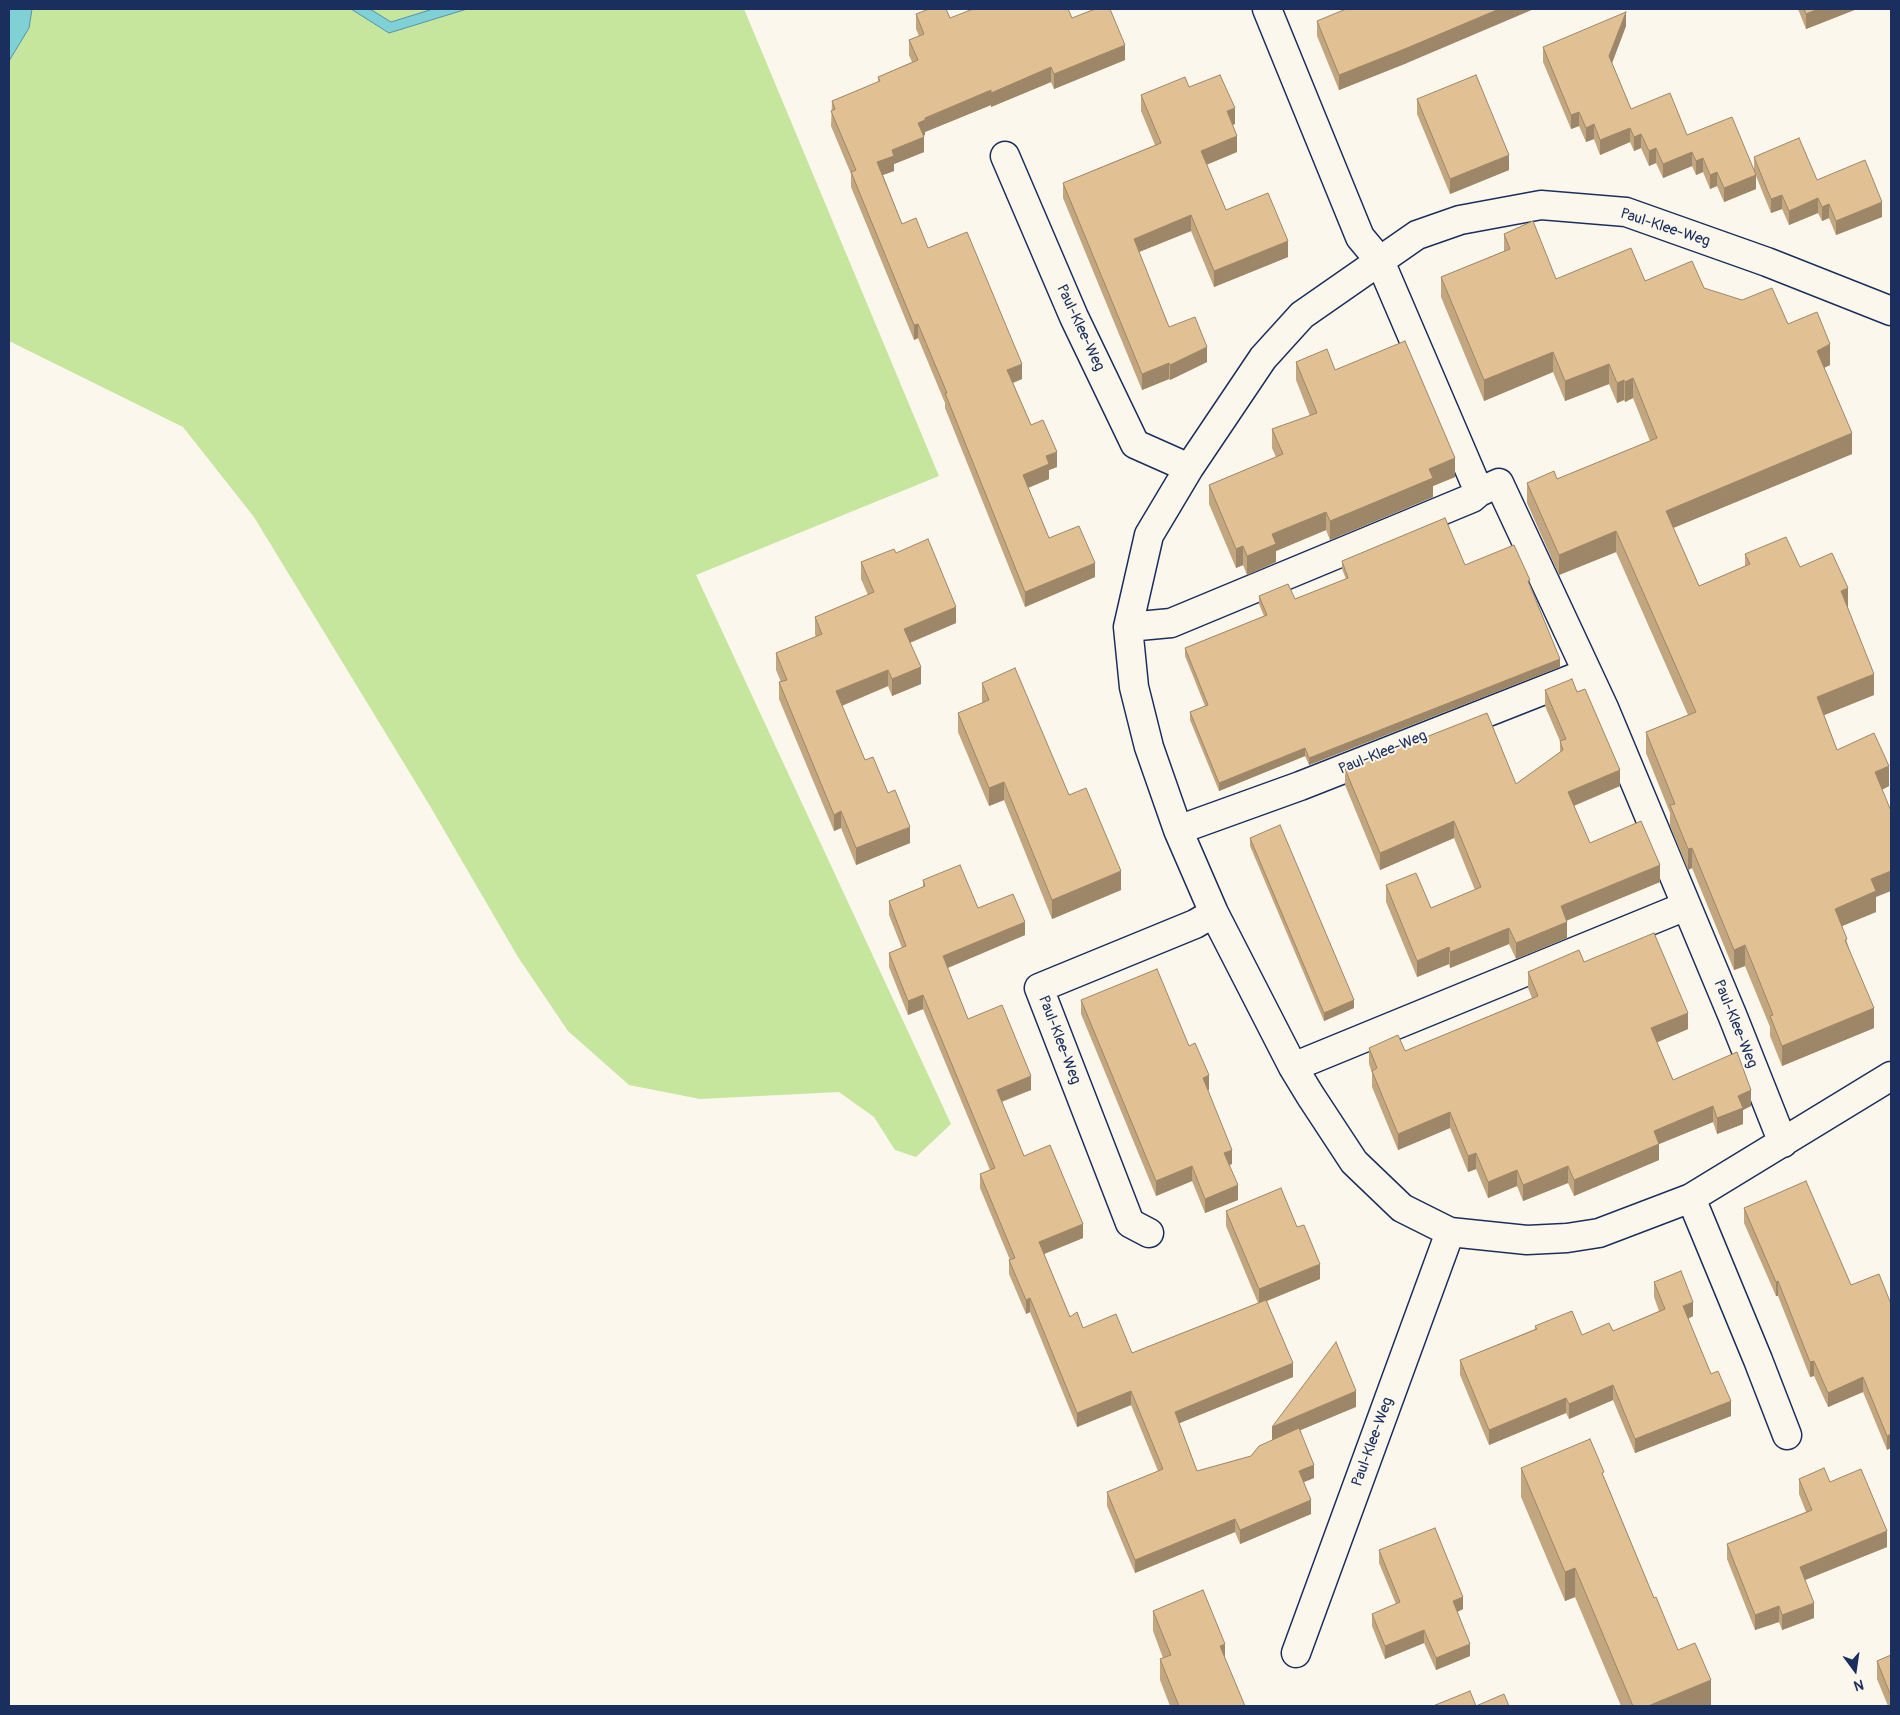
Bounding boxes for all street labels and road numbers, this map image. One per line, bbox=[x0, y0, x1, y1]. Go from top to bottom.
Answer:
street label: Paul-Klee-Weg bbox=[1618, 205, 1712, 251]
street label: Paul-Klee-Weg bbox=[1052, 282, 1108, 374]
street label: Paul-Klee-Weg bbox=[1336, 727, 1430, 779]
street label: Paul-Klee-Weg bbox=[1709, 977, 1761, 1071]
street label: Paul-Klee-Weg bbox=[1034, 993, 1084, 1087]
street label: Paul-Klee-Weg bbox=[1349, 1395, 1397, 1489]

